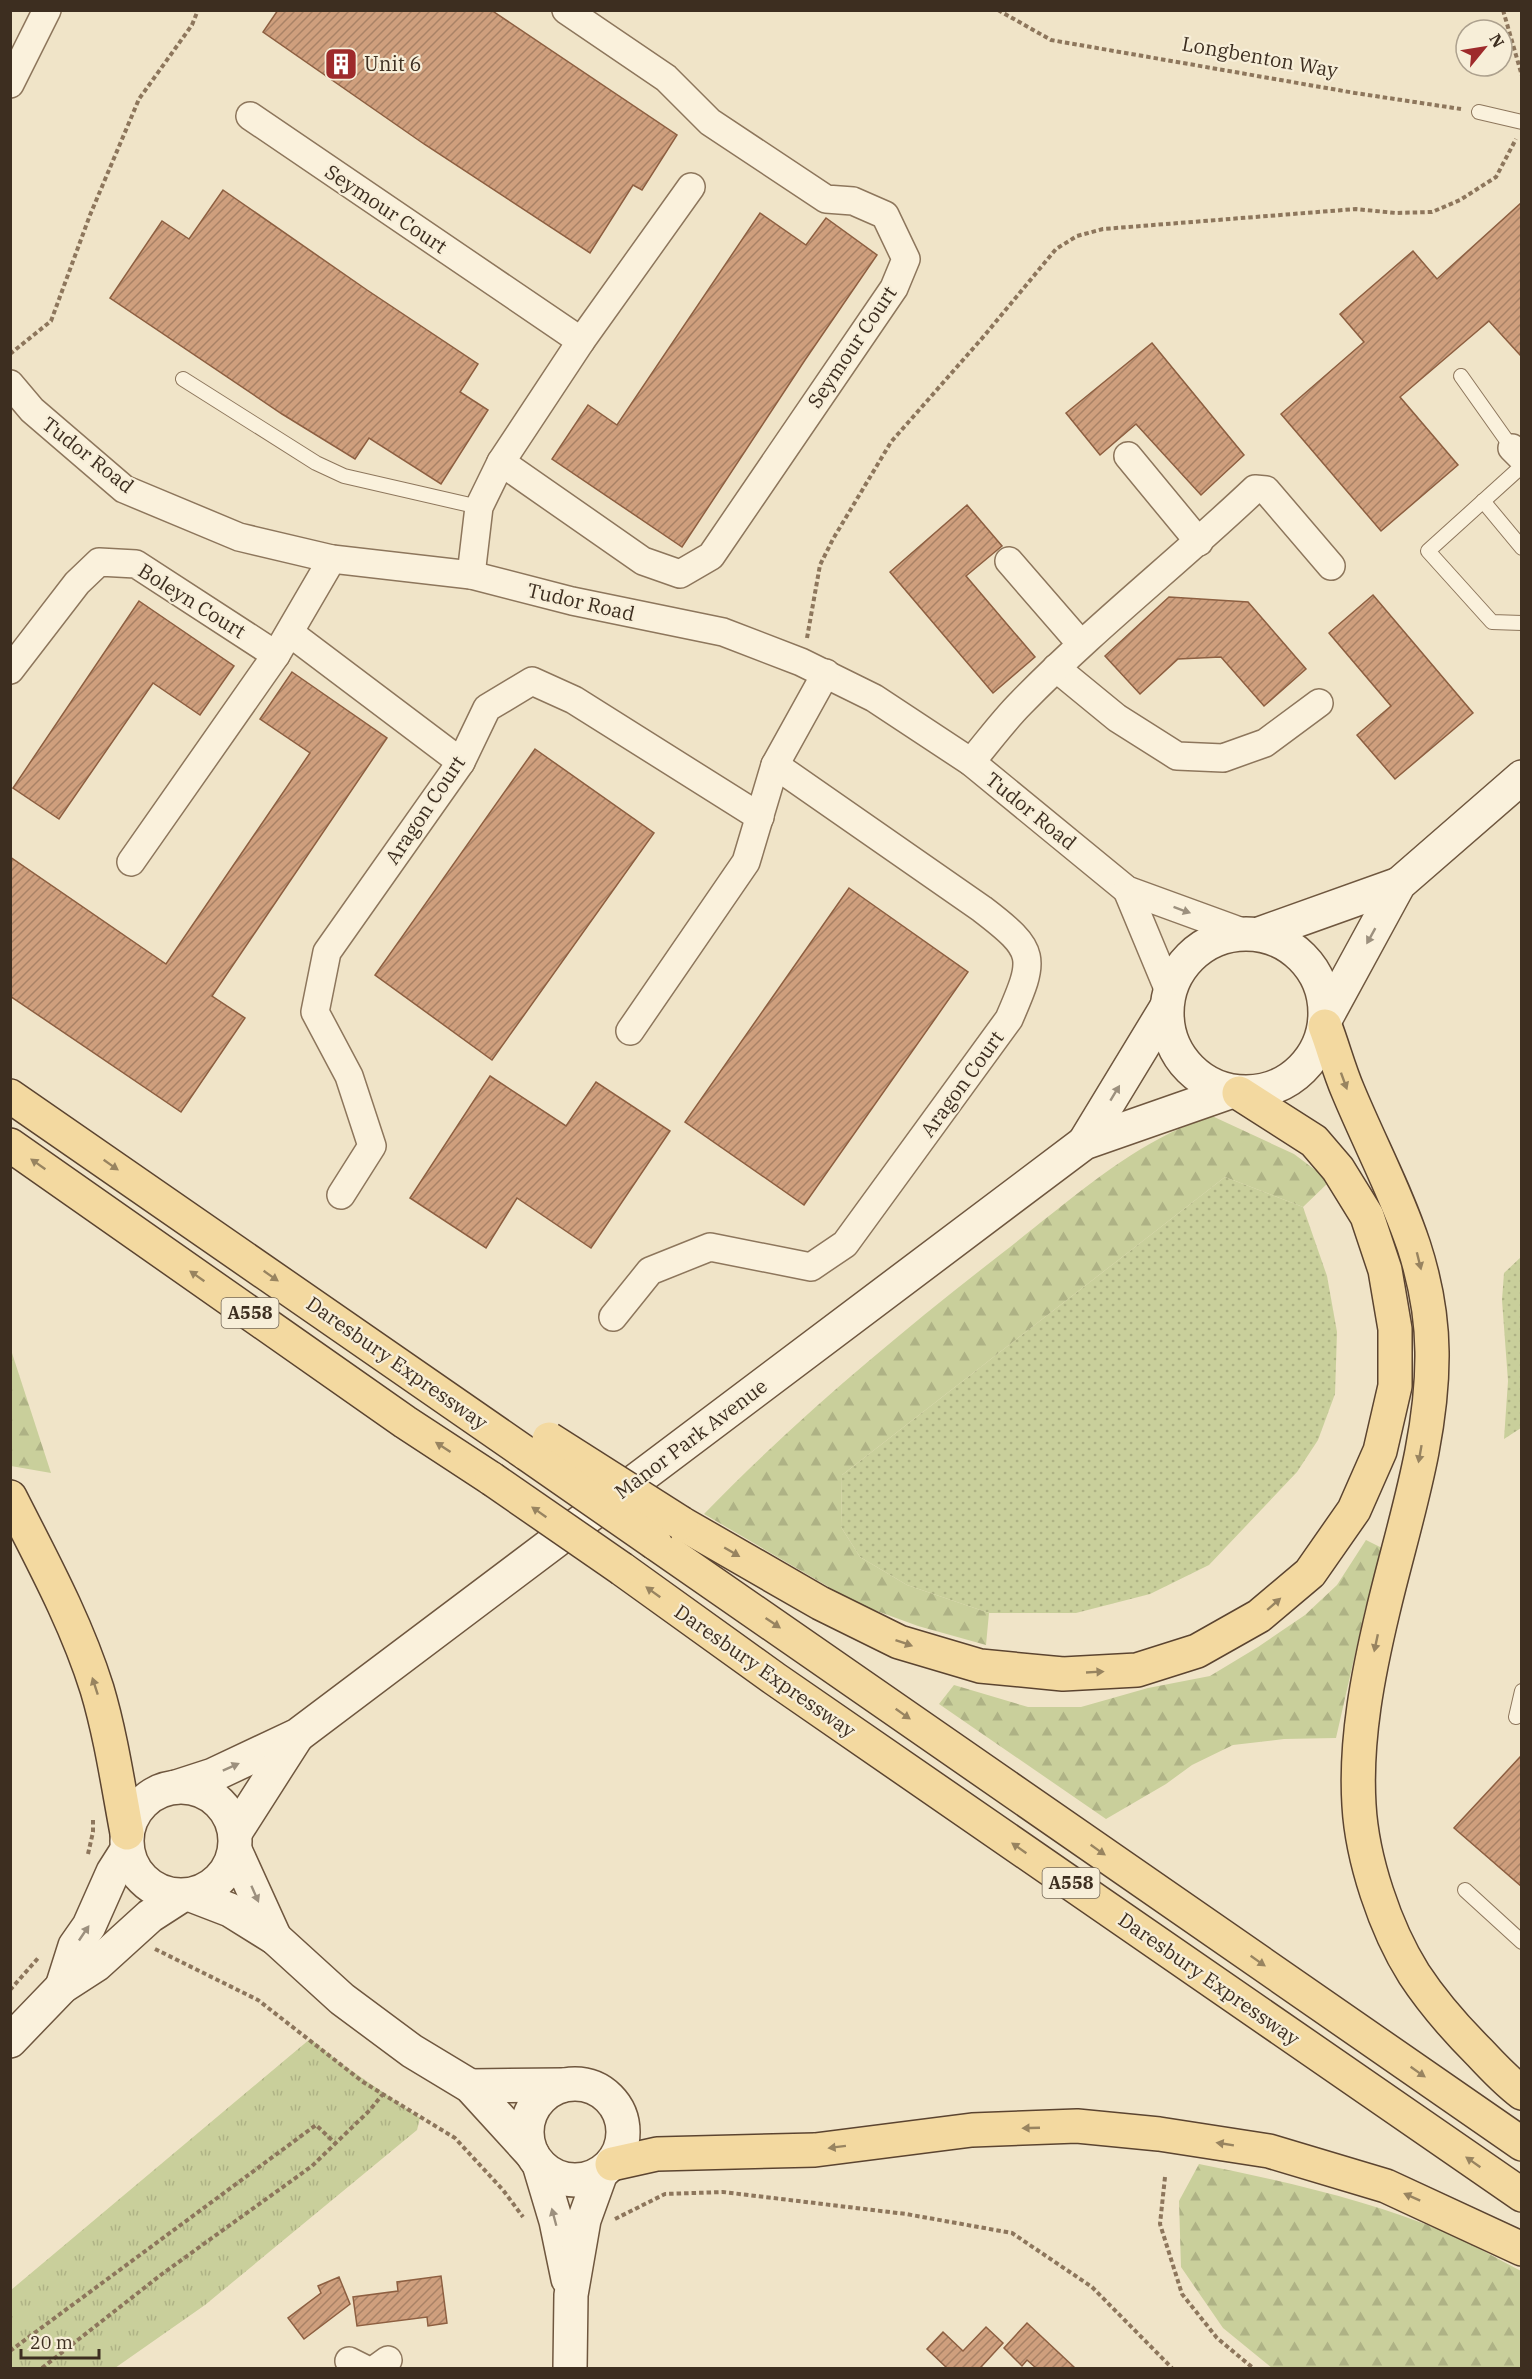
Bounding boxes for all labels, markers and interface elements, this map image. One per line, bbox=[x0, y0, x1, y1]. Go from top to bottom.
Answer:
north arrow bbox=[1454, 18, 1514, 78]
street label: Longbenton Way bbox=[1180, 30, 1340, 84]
text: N bbox=[1485, 30, 1509, 51]
building icon: Unit 6 bbox=[323, 46, 359, 82]
place label: Unit 6 bbox=[364, 50, 421, 77]
street label: Seymour Court bbox=[320, 158, 453, 259]
street label: Seymour Court bbox=[801, 280, 902, 413]
street label: Tudor Road bbox=[37, 410, 140, 499]
street label: Boleyn Court bbox=[133, 557, 251, 644]
street label: Tudor Road bbox=[525, 576, 638, 627]
street label: Aragon Court bbox=[378, 750, 471, 869]
street label: Tudor Road bbox=[980, 766, 1082, 856]
one-way arrow bbox=[1173, 906, 1191, 916]
one-way arrow bbox=[1366, 927, 1376, 944]
street label: Aragon Court bbox=[914, 1025, 1009, 1142]
one-way arrow bbox=[1340, 1072, 1350, 1090]
one-way arrow bbox=[1109, 1085, 1120, 1101]
one-way arrow bbox=[30, 1158, 46, 1170]
one-way arrow bbox=[102, 1159, 118, 1171]
one-way arrow bbox=[1414, 1251, 1424, 1270]
one-way arrow bbox=[190, 1270, 206, 1282]
one-way arrow bbox=[263, 1270, 279, 1281]
street label: Daresbury Expressway bbox=[301, 1290, 494, 1436]
road number: A558 bbox=[222, 1298, 278, 1328]
street label: Manor Park Avenue bbox=[609, 1372, 773, 1505]
one-way arrow bbox=[436, 1441, 452, 1453]
one-way arrow bbox=[1415, 1444, 1424, 1463]
one-way arrow bbox=[531, 1507, 547, 1518]
one-way arrow bbox=[724, 1547, 741, 1557]
one-way arrow bbox=[646, 1586, 662, 1598]
street label: Daresbury Expressway bbox=[669, 1598, 862, 1744]
one-way arrow bbox=[1266, 1598, 1281, 1611]
one-way arrow bbox=[765, 1618, 781, 1629]
one-way arrow bbox=[1371, 1634, 1380, 1653]
one-way arrow bbox=[895, 1638, 913, 1648]
one-way arrow bbox=[1086, 1668, 1105, 1677]
one-way arrow bbox=[90, 1677, 99, 1695]
one-way arrow bbox=[895, 1708, 911, 1720]
one-way arrow bbox=[222, 1762, 240, 1771]
one-way arrow bbox=[1012, 1842, 1028, 1854]
one-way arrow bbox=[1089, 1844, 1105, 1856]
road number: A558 bbox=[1042, 1868, 1100, 1898]
one-way arrow bbox=[250, 1885, 259, 1902]
street label: Daresbury Expressway bbox=[1113, 1906, 1306, 2052]
one-way arrow bbox=[78, 1925, 89, 1941]
one-way arrow bbox=[1249, 1955, 1265, 1967]
one-way arrow bbox=[1409, 2066, 1425, 2078]
one-way arrow bbox=[1021, 2123, 1040, 2133]
one-way arrow bbox=[1215, 2139, 1234, 2148]
one-way arrow bbox=[827, 2143, 846, 2152]
one-way arrow bbox=[1466, 2156, 1482, 2168]
one-way arrow bbox=[1403, 2193, 1420, 2202]
one-way arrow bbox=[549, 2208, 559, 2226]
scale bar bbox=[21, 2322, 99, 2360]
text: 20 m bbox=[30, 2331, 73, 2354]

